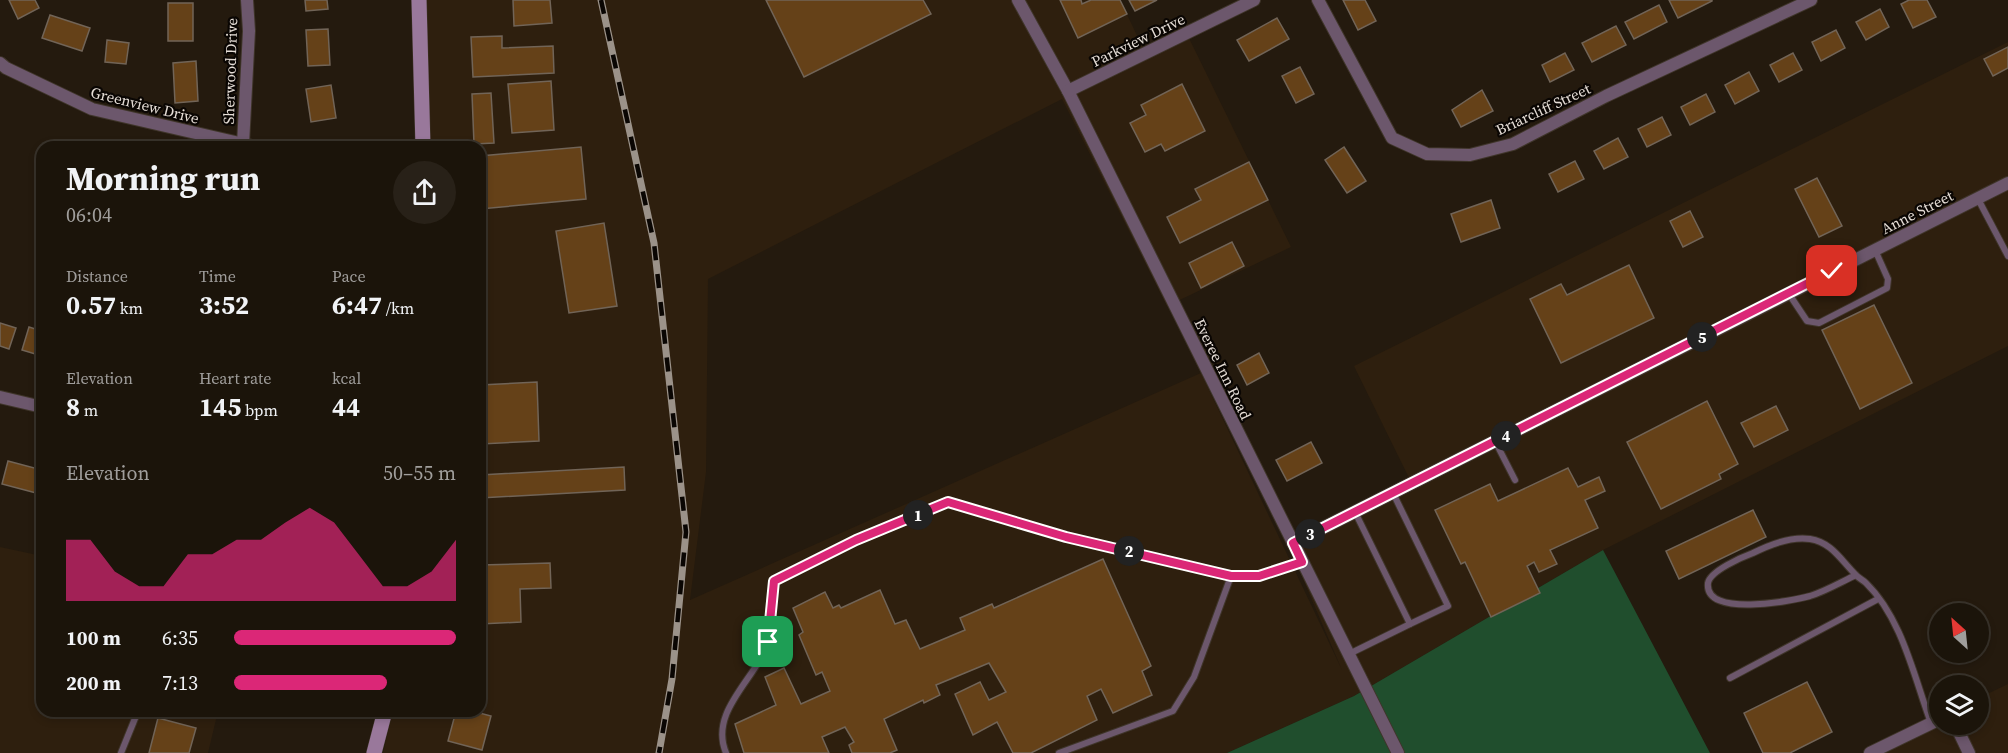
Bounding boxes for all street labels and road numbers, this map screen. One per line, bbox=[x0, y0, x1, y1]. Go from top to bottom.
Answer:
street label: Parkview Drive bbox=[1088, 8, 1189, 72]
street label: Sherwood Drive bbox=[218, 17, 242, 125]
street label: Briarcliff Street bbox=[1492, 78, 1594, 140]
street label: Greenview Drive bbox=[89, 81, 202, 129]
street label: Anne Street bbox=[1877, 185, 1957, 239]
street label: Everee Inn Road bbox=[1189, 315, 1257, 423]

